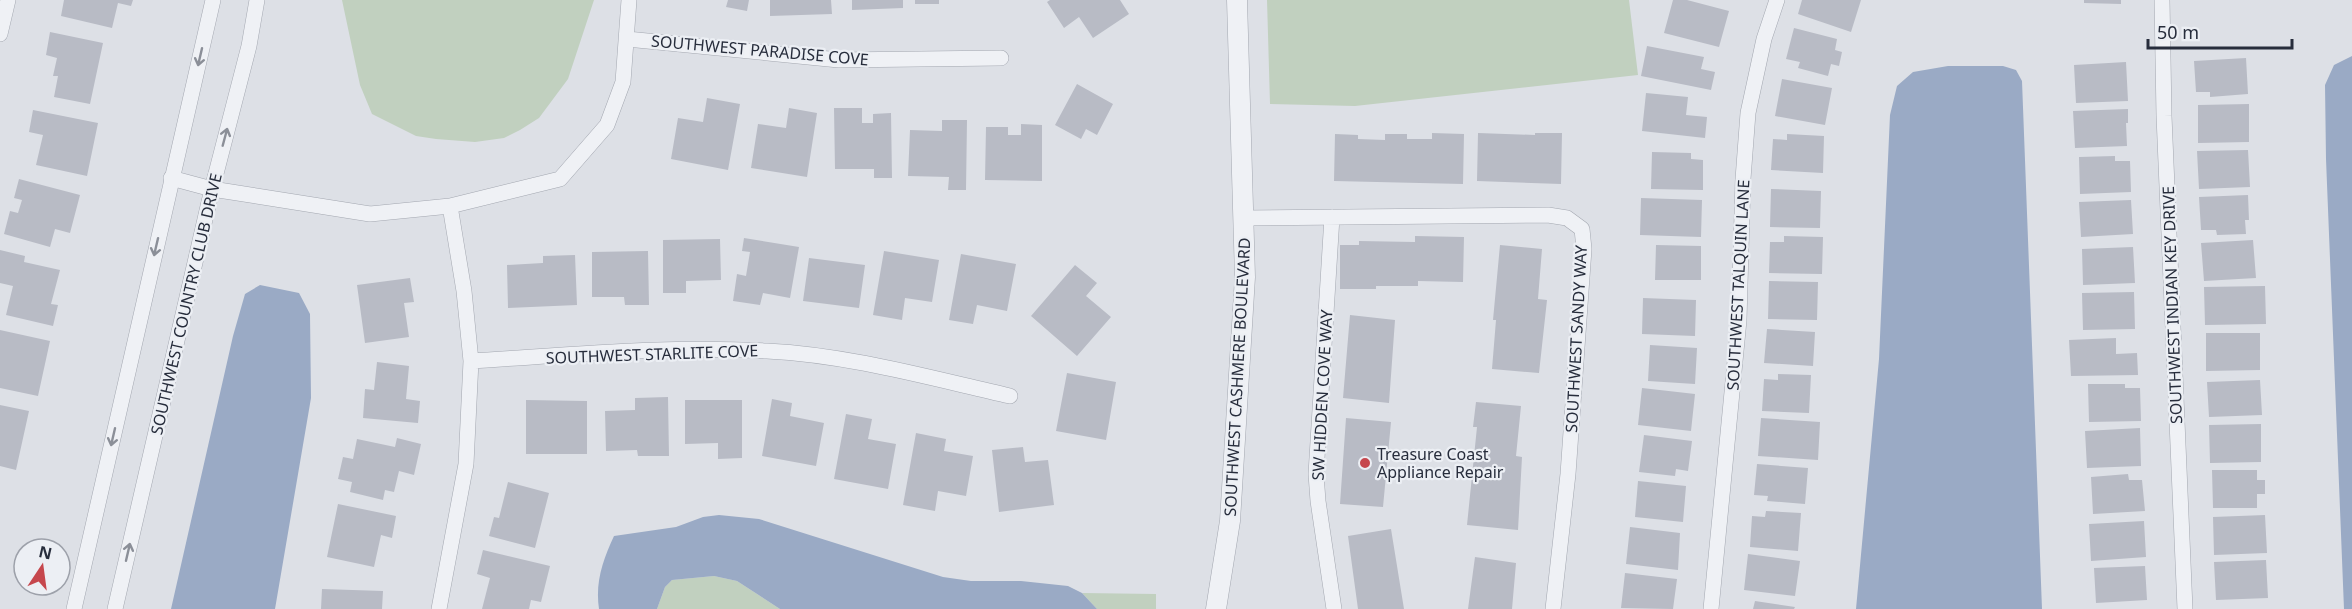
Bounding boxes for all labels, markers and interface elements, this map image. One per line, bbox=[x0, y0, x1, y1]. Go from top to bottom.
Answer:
scale bar bbox=[2148, 12, 2292, 50]
text: 50 m bbox=[2157, 20, 2199, 44]
street label: SOUTHWEST PARADISE COVE bbox=[650, 30, 870, 70]
one-way arrow bbox=[193, 47, 205, 66]
one-way arrow bbox=[220, 128, 232, 147]
street label: SOUTHWEST COUNTRY CLUB DRIVE bbox=[145, 171, 227, 437]
street label: SOUTHWEST TALQUIN LANE bbox=[1721, 179, 1755, 391]
street label: SOUTHWEST INDIAN KEY DRIVE bbox=[2157, 186, 2187, 424]
one-way arrow bbox=[149, 237, 161, 256]
street label: SOUTHWEST CASHMERE BOULEVARD bbox=[1219, 237, 1255, 517]
street label: SOUTHWEST SANDY WAY bbox=[1560, 244, 1592, 433]
street label: SW HIDDEN COVE WAY bbox=[1307, 308, 1338, 481]
street label: SOUTHWEST STARLITE COVE bbox=[545, 339, 759, 369]
one-way arrow bbox=[106, 427, 118, 446]
place label: Treasure Coast Appliance Repair bbox=[1377, 443, 1504, 483]
marker: Treasure Coast Appliance Repair bbox=[1358, 456, 1372, 470]
north arrow bbox=[12, 537, 72, 597]
text: N bbox=[37, 540, 54, 565]
one-way arrow bbox=[123, 543, 135, 562]

